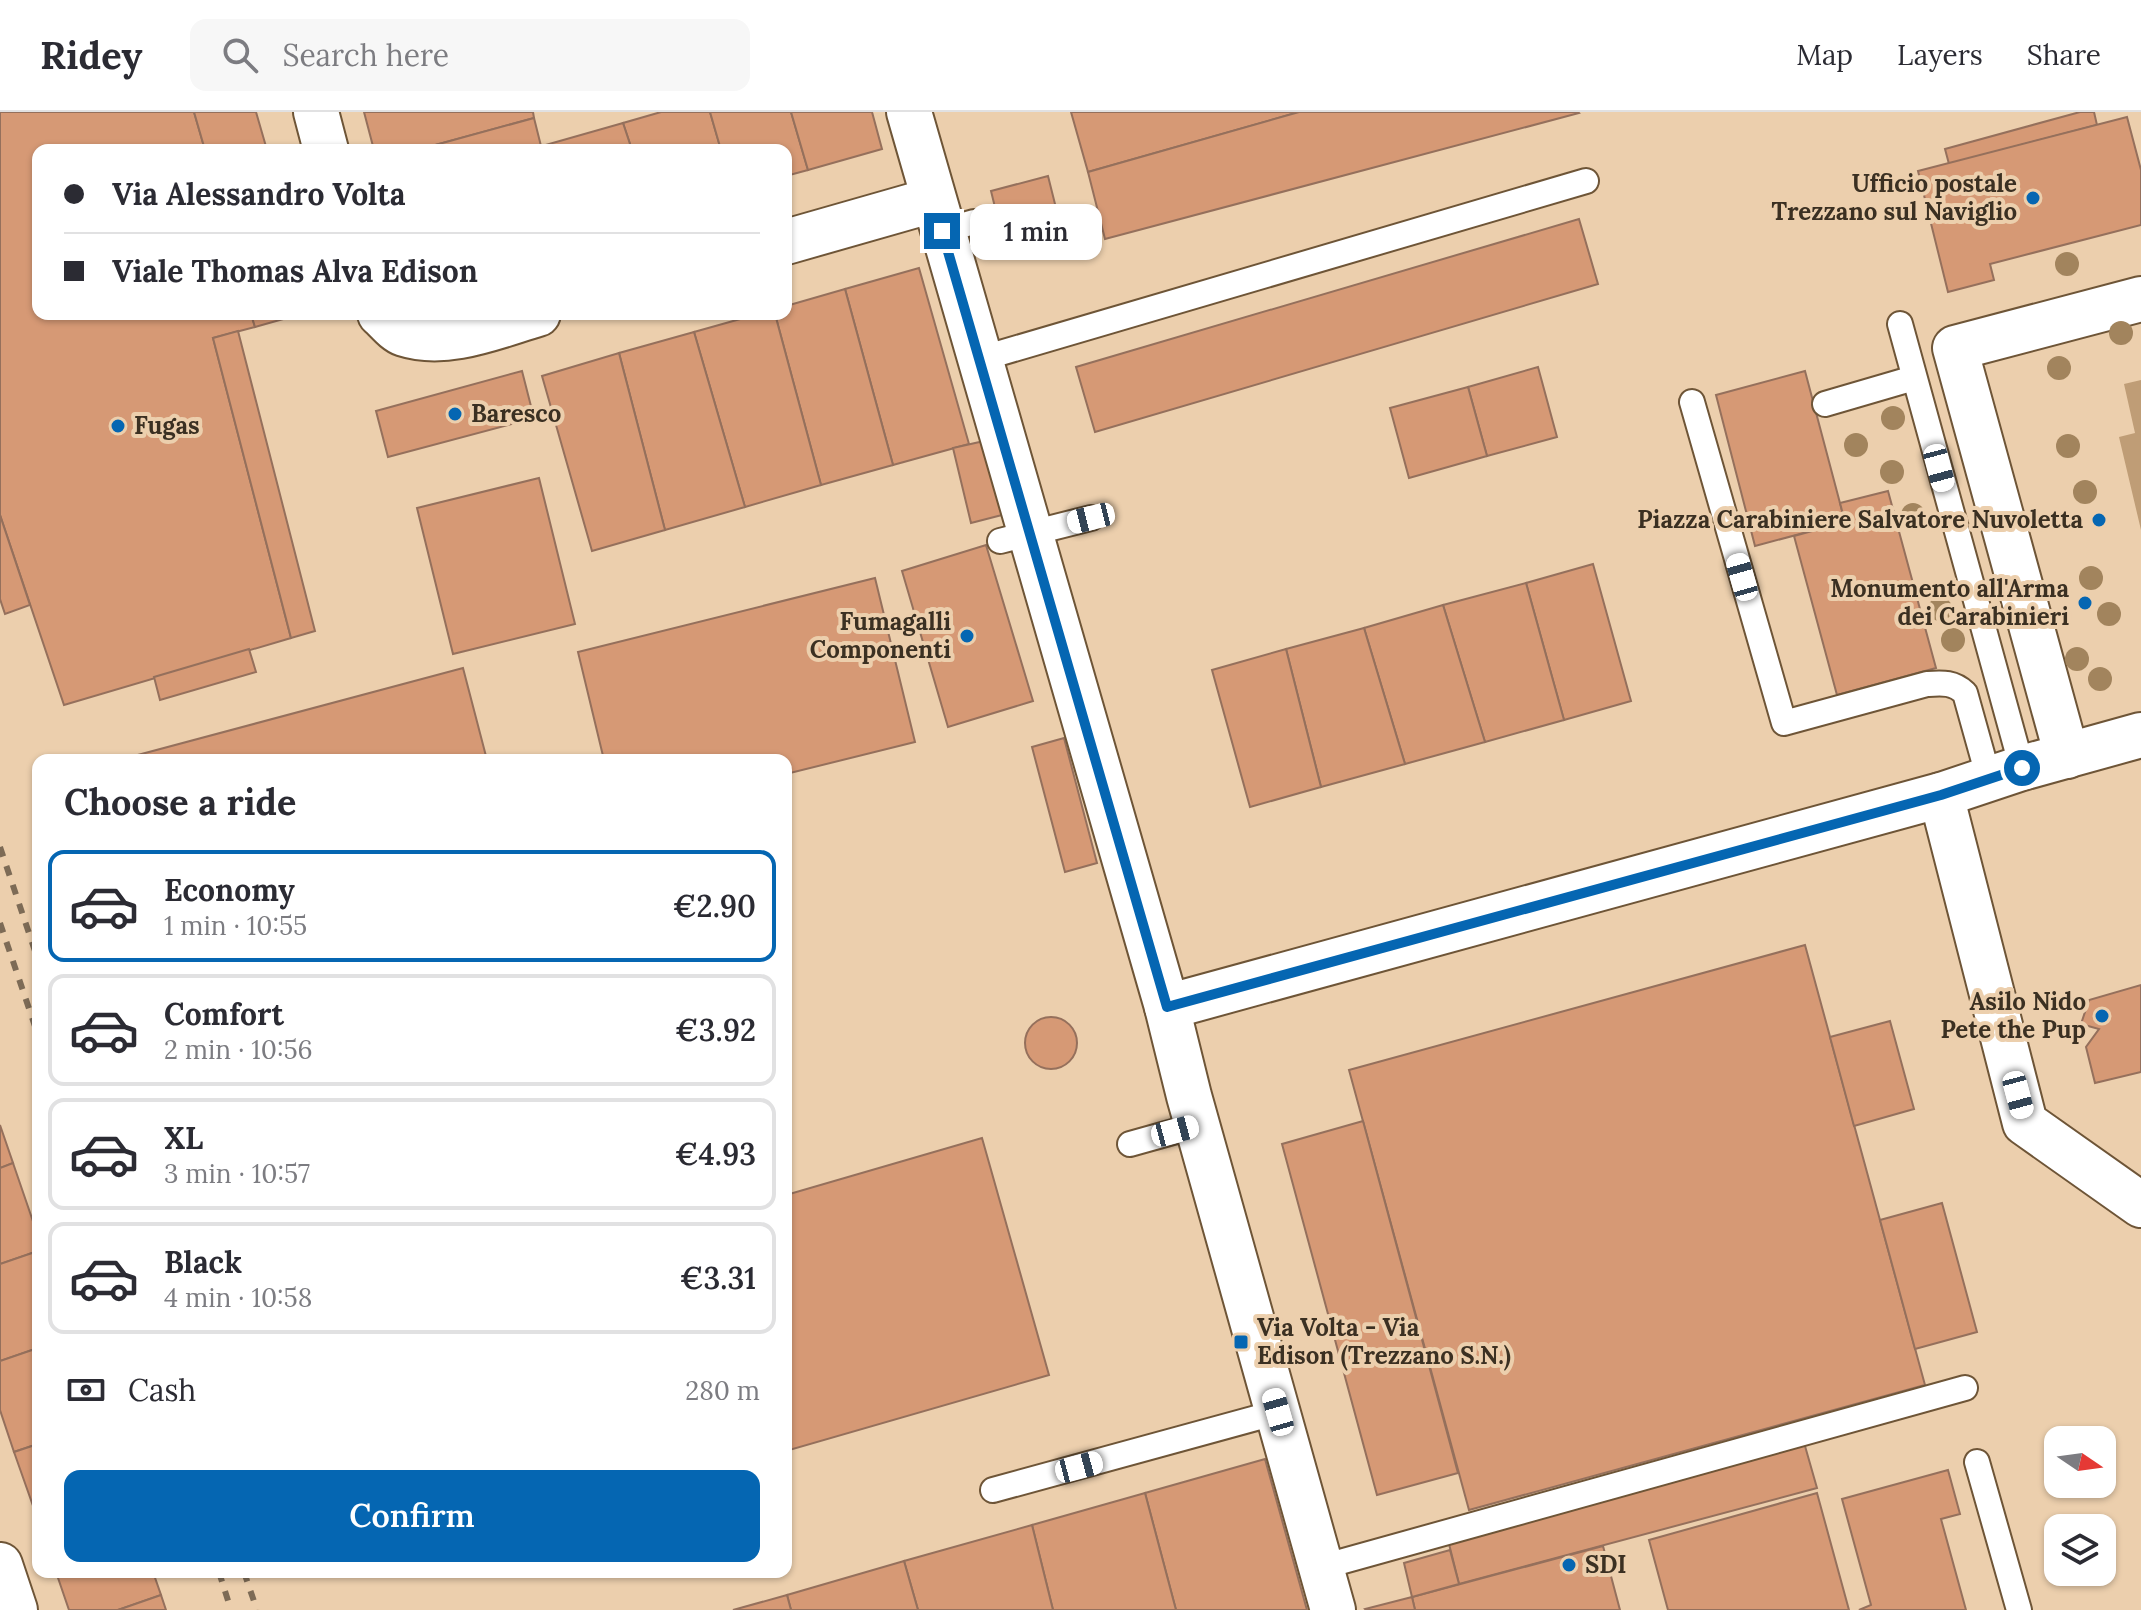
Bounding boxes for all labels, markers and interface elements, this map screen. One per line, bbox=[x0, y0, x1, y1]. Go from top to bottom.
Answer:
search box bbox=[190, 19, 750, 91]
text: Ridey bbox=[40, 31, 142, 79]
icon: search bbox=[218, 33, 262, 77]
text: Search here bbox=[282, 36, 449, 74]
text: Map bbox=[1796, 37, 1853, 73]
text: Layers bbox=[1897, 37, 1983, 73]
text: Share bbox=[2027, 37, 2101, 73]
place label: Ufficio postale Trezzano sul Naviglio bbox=[1771, 168, 2017, 227]
text: Via Alessandro Volta bbox=[112, 175, 405, 213]
marker: Ufficio postale Trezzano sul Naviglio bbox=[2024, 189, 2042, 207]
callout: 1 min bbox=[970, 203, 1102, 259]
route end bbox=[924, 213, 960, 249]
text: 1 min bbox=[1003, 215, 1069, 248]
text: Viale Thomas Alva Edison bbox=[112, 252, 478, 290]
place label: Baresco bbox=[471, 398, 561, 429]
marker: Baresco bbox=[446, 405, 464, 423]
place label: Fugas bbox=[134, 410, 200, 441]
marker: Fugas bbox=[109, 417, 127, 435]
car bbox=[1921, 442, 1957, 494]
car bbox=[1065, 501, 1117, 535]
place label: Piazza Carabiniere Salvatore Nuvoletta bbox=[1637, 504, 2083, 535]
marker: Piazza Carabiniere Salvatore Nuvoletta bbox=[2090, 511, 2108, 529]
car bbox=[1724, 551, 1760, 603]
place label: Monumento all'Arma dei Carabinieri bbox=[1830, 573, 2069, 632]
marker: Monumento all'Arma dei Carabinieri bbox=[2076, 594, 2094, 612]
place label: Fumagalli Componenti bbox=[810, 606, 951, 665]
marker: Fumagalli Componenti bbox=[958, 627, 976, 645]
route start bbox=[2004, 750, 2040, 786]
text: Choose a ride bbox=[64, 779, 296, 825]
icon: car bbox=[68, 870, 140, 942]
text: Economy bbox=[164, 871, 295, 909]
text: €2.90 bbox=[673, 887, 756, 925]
text: 1 min · 10:55 bbox=[164, 909, 307, 942]
place label: Asilo Nido Pete the Pup bbox=[1940, 986, 2086, 1045]
icon: car bbox=[68, 994, 140, 1066]
text: Comfort bbox=[164, 995, 284, 1033]
marker: Asilo Nido Pete the Pup bbox=[2093, 1007, 2111, 1025]
text: €3.92 bbox=[675, 1011, 756, 1049]
text: 2 min · 10:56 bbox=[164, 1033, 313, 1066]
car bbox=[2000, 1069, 2036, 1121]
car bbox=[1149, 1113, 1201, 1149]
icon: car bbox=[68, 1118, 140, 1190]
text: XL bbox=[164, 1119, 203, 1157]
text: €4.93 bbox=[675, 1135, 756, 1173]
text: 3 min · 10:57 bbox=[164, 1157, 310, 1190]
icon: car bbox=[68, 1242, 140, 1314]
text: Black bbox=[164, 1243, 242, 1281]
text: €3.31 bbox=[680, 1259, 756, 1297]
text: 4 min · 10:58 bbox=[164, 1281, 312, 1314]
place label: Via Volta - Via Edison (Trezzano S.N.) bbox=[1257, 1312, 1511, 1371]
marker: Via Volta - Via Edison (Trezzano S.N.) bbox=[1232, 1333, 1250, 1351]
icon: cash bbox=[64, 1368, 108, 1412]
text: Cash bbox=[128, 1371, 196, 1409]
text: 280 m bbox=[685, 1374, 760, 1407]
car bbox=[1260, 1386, 1296, 1438]
north arrow bbox=[2044, 1426, 2116, 1498]
map controls bbox=[2044, 1426, 2116, 1586]
car bbox=[1053, 1449, 1105, 1485]
button: Confirm bbox=[64, 1470, 760, 1562]
button: layers bbox=[2044, 1514, 2116, 1586]
place label: SDI bbox=[1585, 1549, 1627, 1580]
marker: SDI bbox=[1560, 1556, 1578, 1574]

